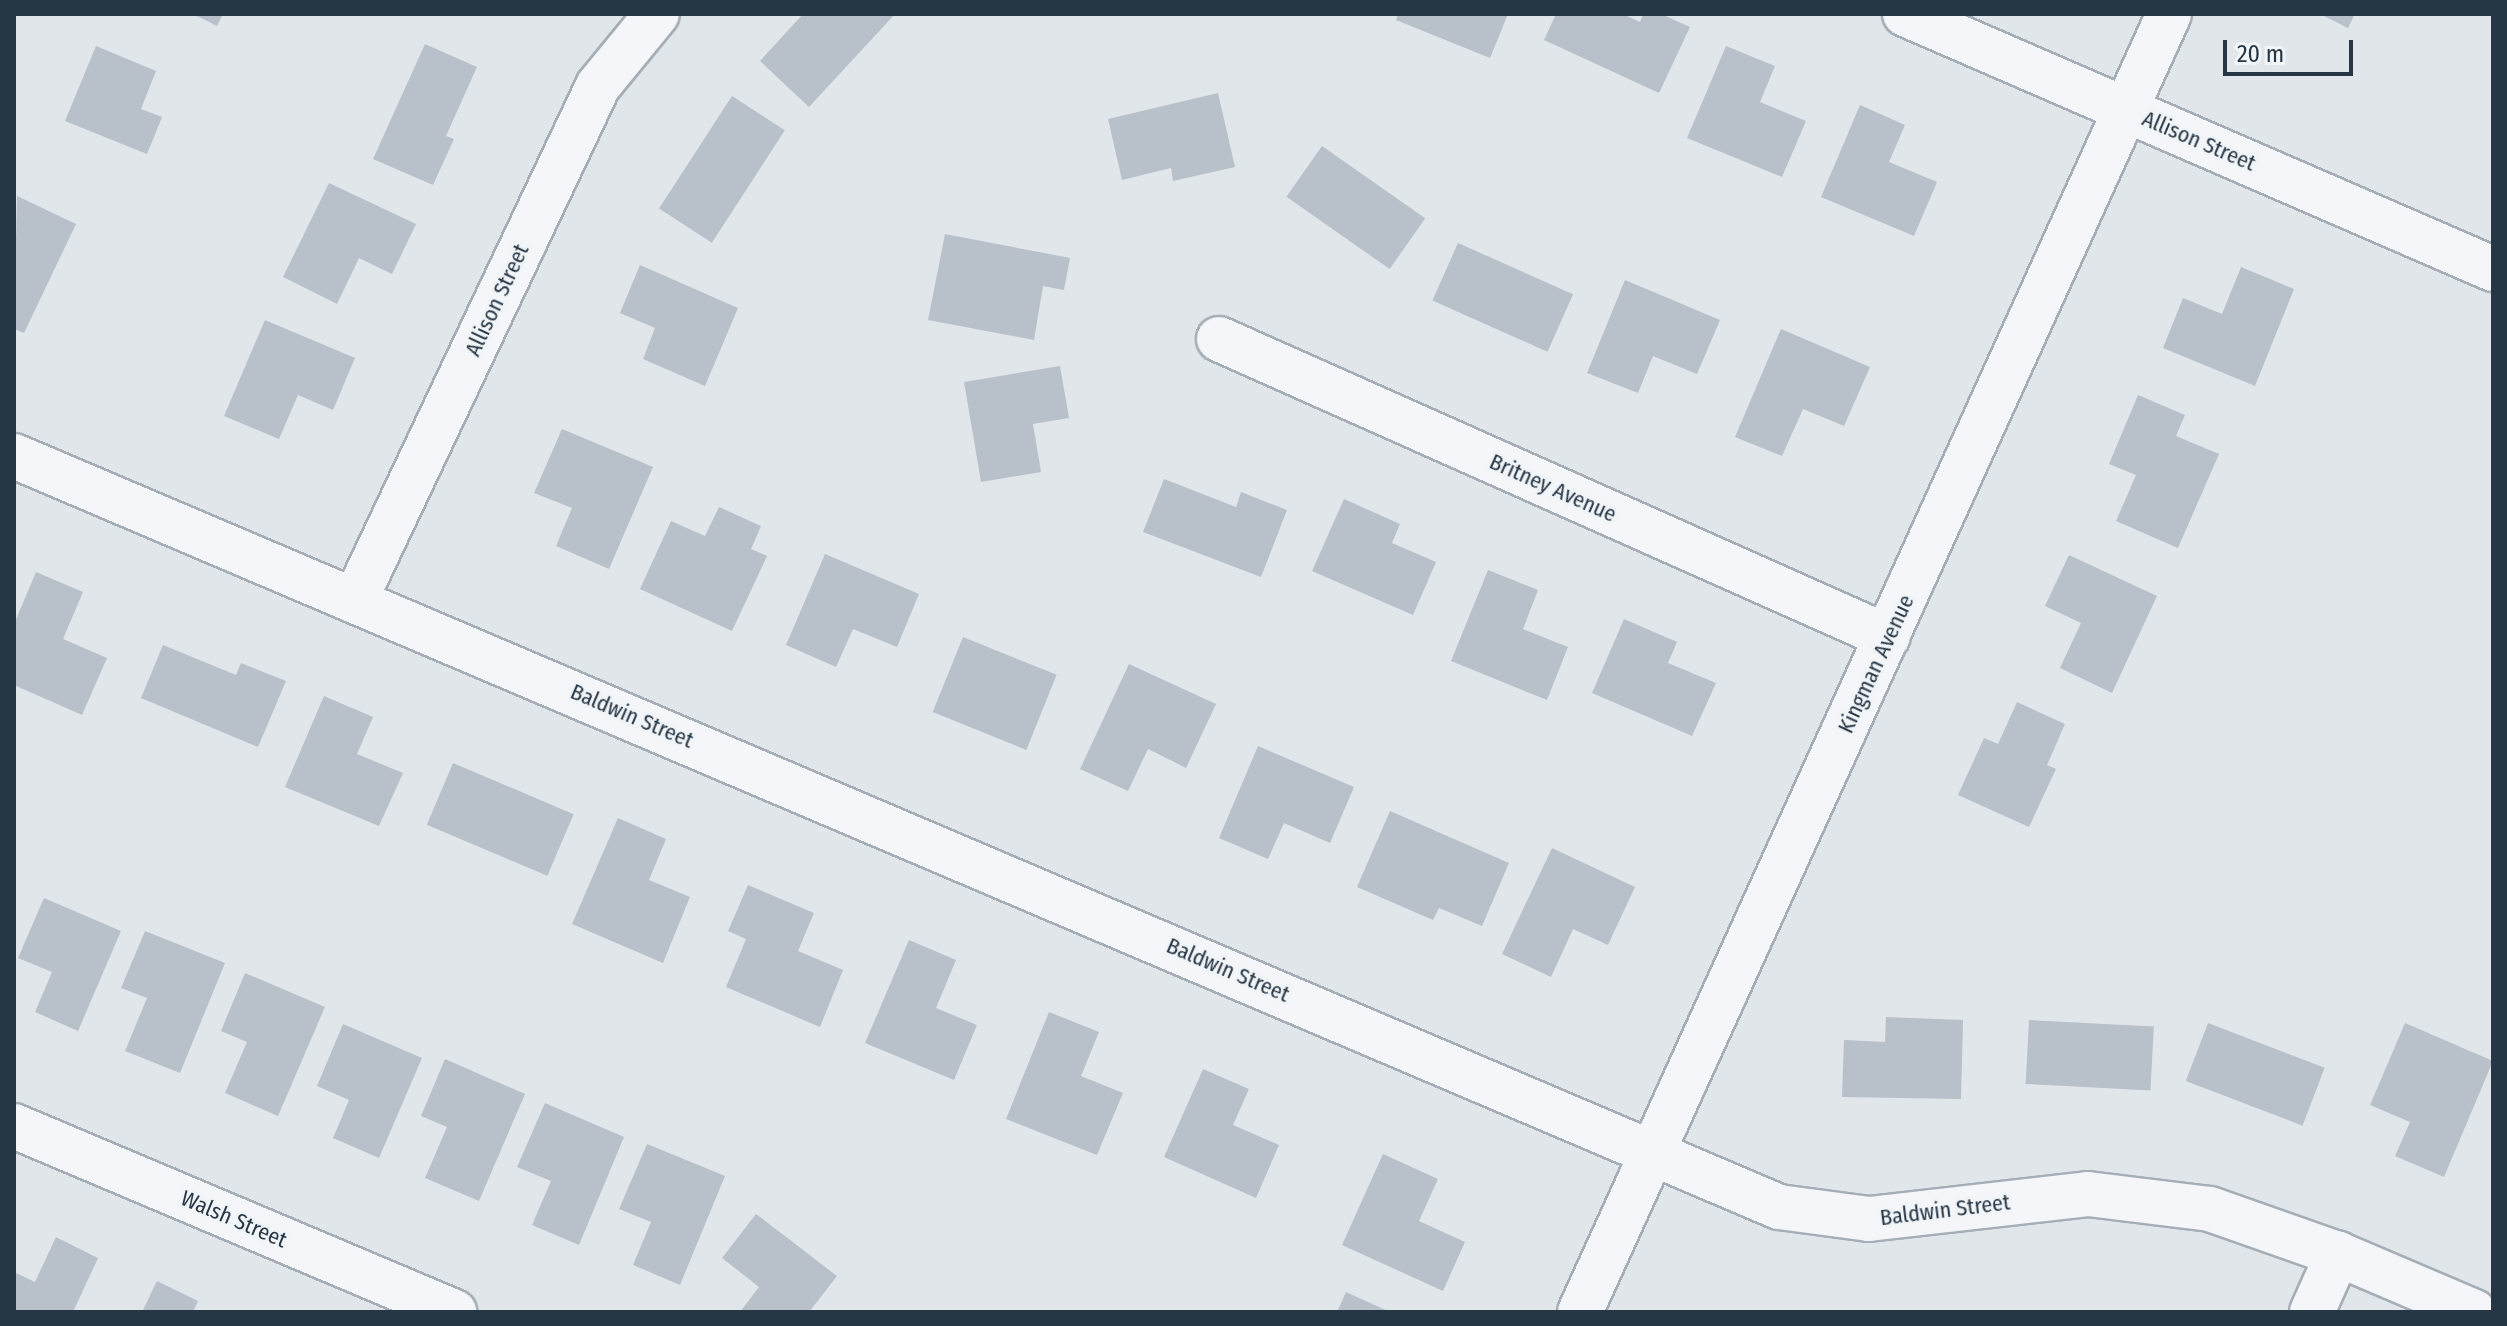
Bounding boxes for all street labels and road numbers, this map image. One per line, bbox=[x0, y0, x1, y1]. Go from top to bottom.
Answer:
street label: Allison Street bbox=[2138, 105, 2260, 177]
street label: Allison Street bbox=[460, 240, 534, 360]
street label: Britney Avenue bbox=[1486, 448, 1620, 528]
street label: Kingman Avenue bbox=[1832, 591, 1920, 737]
street label: Baldwin Street bbox=[567, 678, 697, 754]
street label: Baldwin Street bbox=[1163, 932, 1293, 1008]
street label: Walsh Street bbox=[177, 1185, 291, 1253]
street label: Baldwin Street bbox=[1878, 1189, 2012, 1231]

